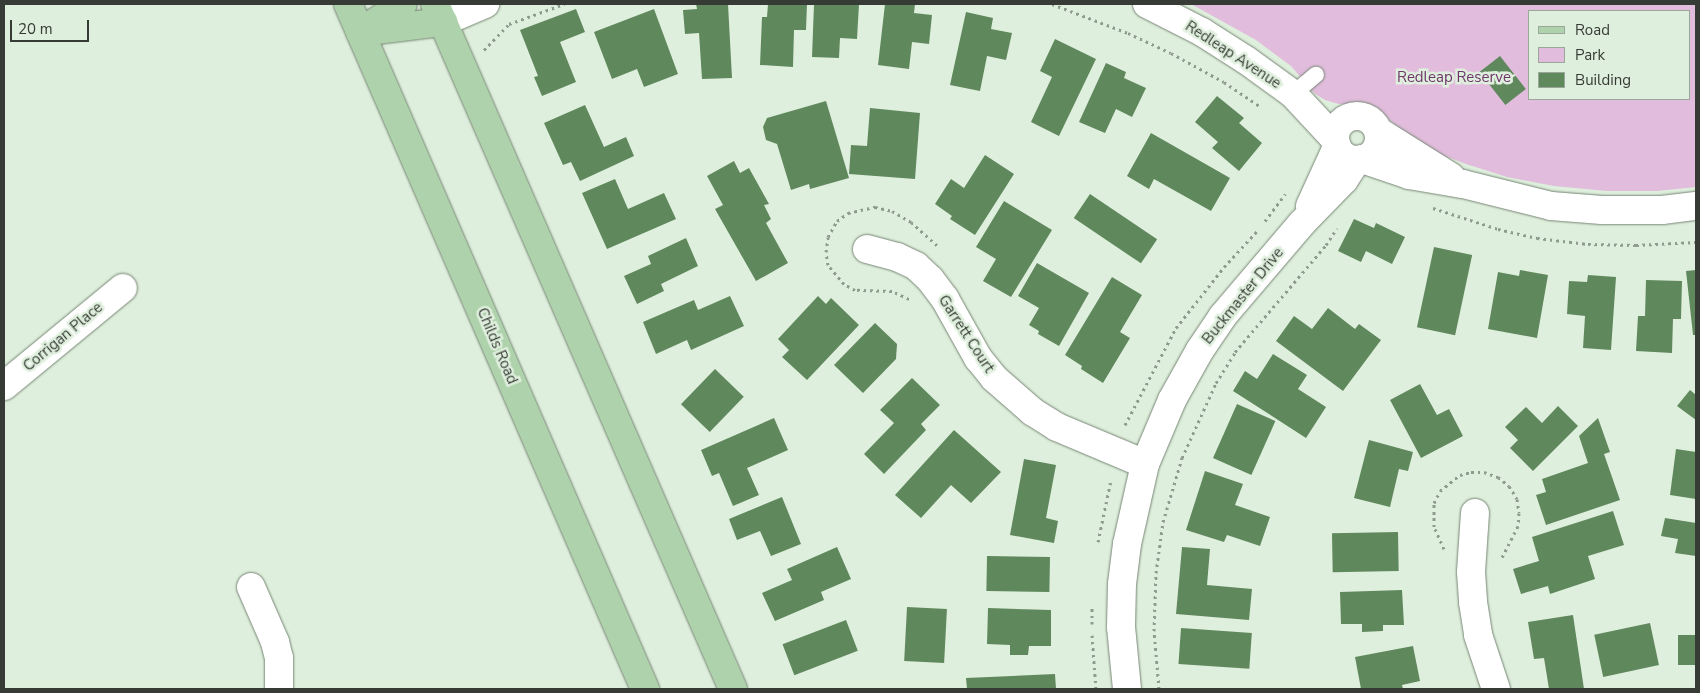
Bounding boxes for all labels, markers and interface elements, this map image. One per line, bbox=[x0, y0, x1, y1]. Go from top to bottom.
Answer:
scale bar bbox=[12, 10, 91, 42]
legend bbox=[1528, 10, 1690, 100]
street label: Redleap Avenue bbox=[1182, 17, 1284, 93]
text: 20 m bbox=[18, 19, 53, 39]
text: Road bbox=[1575, 20, 1610, 40]
text: Park bbox=[1575, 45, 1605, 65]
park label: Redleap Reserve bbox=[1397, 69, 1511, 87]
text: Building bbox=[1575, 70, 1631, 90]
street label: Buckmaster Drive bbox=[1199, 244, 1287, 348]
street label: Garrett Court bbox=[934, 292, 998, 376]
street label: Corrigan Place bbox=[20, 299, 106, 375]
street label: Childs Road bbox=[473, 305, 521, 387]

